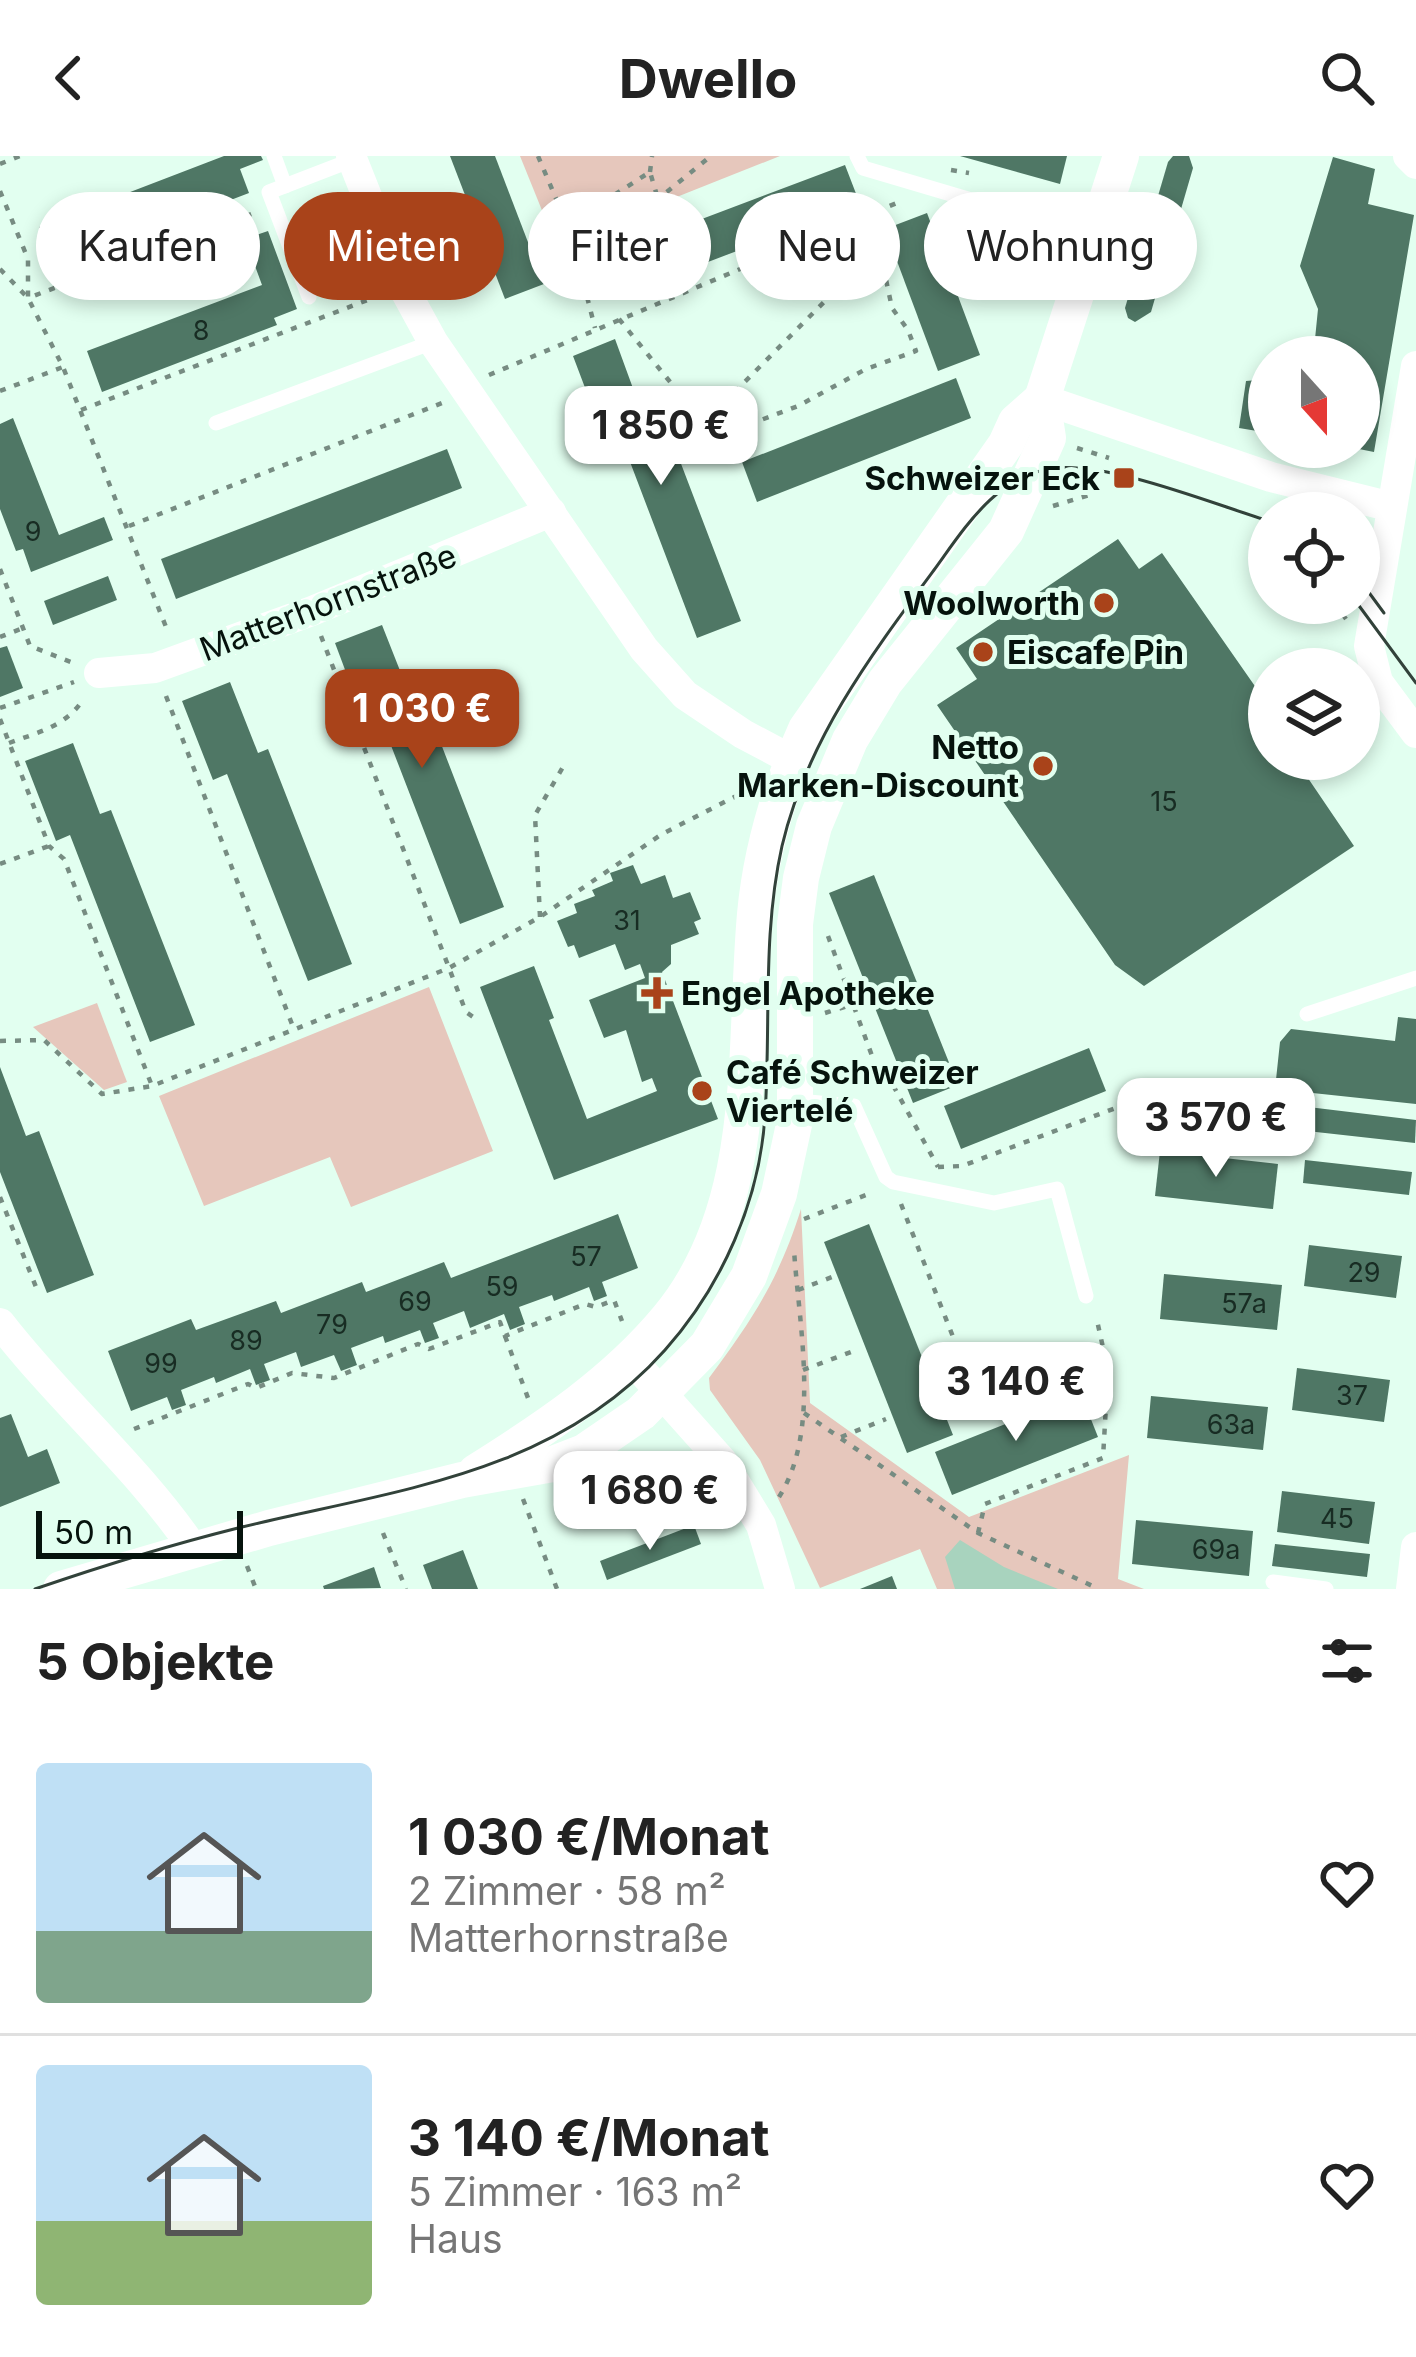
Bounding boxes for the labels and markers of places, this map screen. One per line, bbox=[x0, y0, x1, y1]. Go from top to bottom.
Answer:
pin: 1 850 € bbox=[550, 386, 772, 488]
place label: Schweizer Eck bbox=[864, 458, 1100, 498]
marker: Schweizer Eck bbox=[1111, 465, 1137, 491]
place label: Woolworth bbox=[903, 583, 1080, 623]
marker: Woolworth bbox=[1091, 590, 1117, 616]
place label: Eiscafe Pin bbox=[1007, 632, 1184, 672]
marker: Eiscafe Pin bbox=[970, 639, 996, 665]
pin: 1 030 € bbox=[311, 669, 533, 771]
place label: Netto Marken-Discount bbox=[737, 727, 1019, 805]
marker: Netto Marken-Discount bbox=[1030, 753, 1056, 779]
place label: Engel Apotheke bbox=[681, 973, 935, 1013]
marker: Engel Apotheke bbox=[644, 980, 670, 1006]
place label: Café Schweizer Viertelé bbox=[726, 1052, 979, 1130]
marker: Café Schweizer Viertelé bbox=[689, 1078, 715, 1104]
pin: 3 570 € bbox=[1105, 1078, 1327, 1180]
pin: 3 140 € bbox=[905, 1342, 1127, 1444]
pin: 1 680 € bbox=[539, 1451, 761, 1553]

